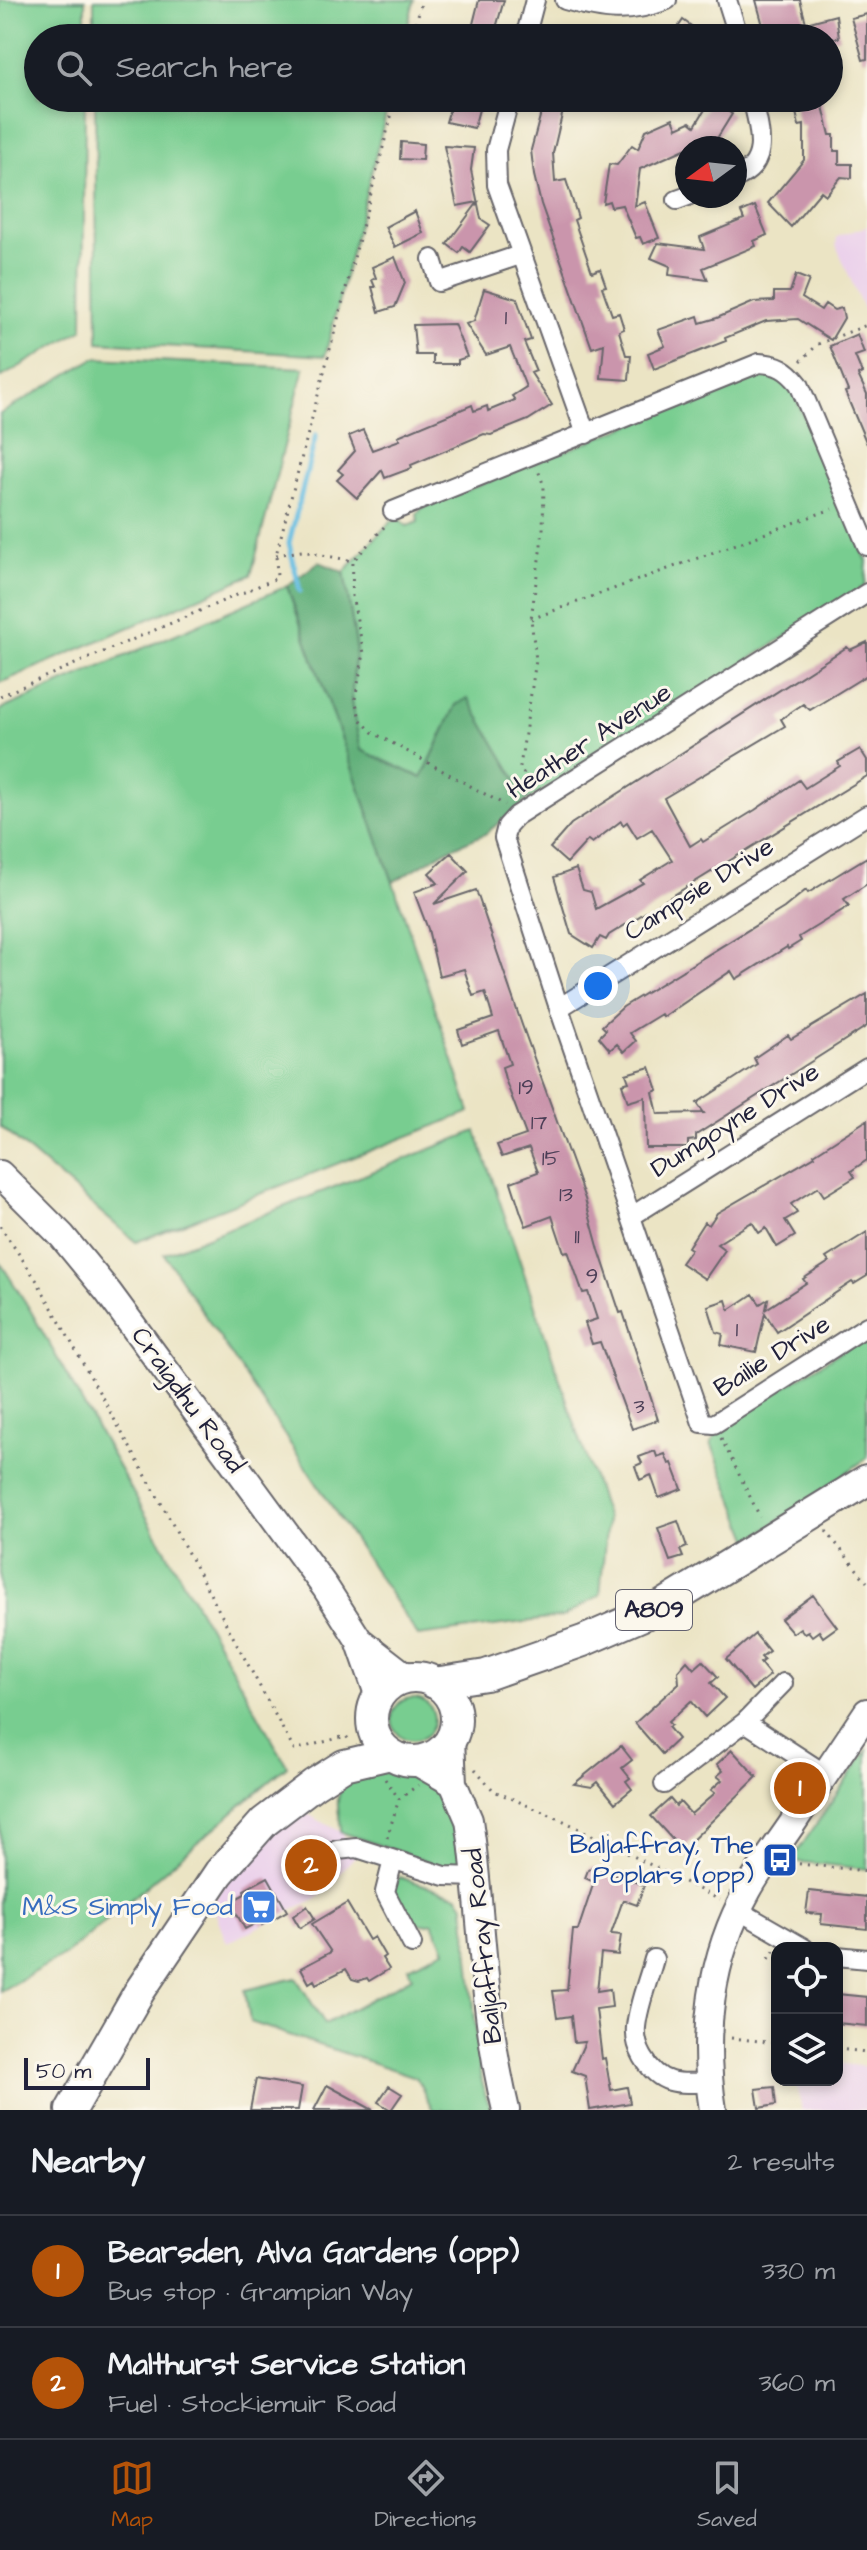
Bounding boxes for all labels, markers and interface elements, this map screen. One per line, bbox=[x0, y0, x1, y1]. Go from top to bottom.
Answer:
search box bbox=[24, 24, 843, 112]
icon: search bbox=[52, 46, 96, 90]
text: Search here bbox=[116, 47, 293, 89]
north arrow bbox=[675, 136, 747, 208]
house number: 1 bbox=[505, 302, 508, 333]
street label: Heather Avenue bbox=[500, 674, 678, 808]
street label: Campsie Drive bbox=[617, 829, 781, 949]
your location bbox=[578, 966, 618, 1006]
street label: Dumgoyne Drive bbox=[644, 1054, 827, 1188]
house number: 19 bbox=[518, 1072, 534, 1103]
house number: 17 bbox=[531, 1107, 548, 1138]
house number: 15 bbox=[542, 1143, 561, 1174]
house number: 13 bbox=[559, 1179, 573, 1210]
house number: 11 bbox=[574, 1221, 580, 1252]
house number: 9 bbox=[586, 1261, 598, 1292]
street label: Bailie Drive bbox=[707, 1306, 837, 1406]
house number: 1 bbox=[736, 1314, 739, 1345]
street label: Craigdhu Road bbox=[121, 1319, 253, 1482]
house number: 3 bbox=[633, 1391, 645, 1422]
road number: A809 bbox=[616, 1590, 692, 1630]
pin: 1 bbox=[774, 1758, 826, 1818]
place label: Baljaffray, The Poplars (opp) bbox=[569, 1827, 754, 1893]
pin: 2 bbox=[285, 1835, 337, 1895]
bus stop icon: Baljaffray, The Poplars (opp) bbox=[761, 1841, 799, 1879]
street label: Baljaffray Road bbox=[455, 1846, 513, 2046]
supermarket icon: M&S Simply Food bbox=[240, 1888, 278, 1926]
place label: M&S Simply Food bbox=[22, 1889, 233, 1927]
map controls bbox=[771, 1942, 843, 2086]
button: locate bbox=[771, 1942, 843, 2014]
button: layers bbox=[771, 2014, 843, 2086]
scale bar bbox=[24, 2054, 150, 2090]
text: 50 m bbox=[36, 2056, 91, 2087]
text: Nearby bbox=[32, 2138, 146, 2186]
text: 2 results bbox=[727, 2144, 835, 2180]
text: Bearsden, Alva Gardens (opp) bbox=[108, 2232, 519, 2274]
text: 1 bbox=[56, 2253, 60, 2289]
text: 330 m bbox=[761, 2253, 835, 2289]
text: Bus stop · Grampian Way bbox=[108, 2274, 413, 2310]
text: Malthurst Service Station bbox=[108, 2344, 465, 2386]
text: 2 bbox=[51, 2365, 65, 2401]
text: 360 m bbox=[758, 2365, 835, 2401]
text: Fuel · Stockiemuir Road bbox=[108, 2386, 396, 2422]
tab: Map bbox=[110, 2456, 154, 2535]
tab: Directions bbox=[374, 2456, 477, 2535]
tab: Saved bbox=[697, 2456, 757, 2535]

